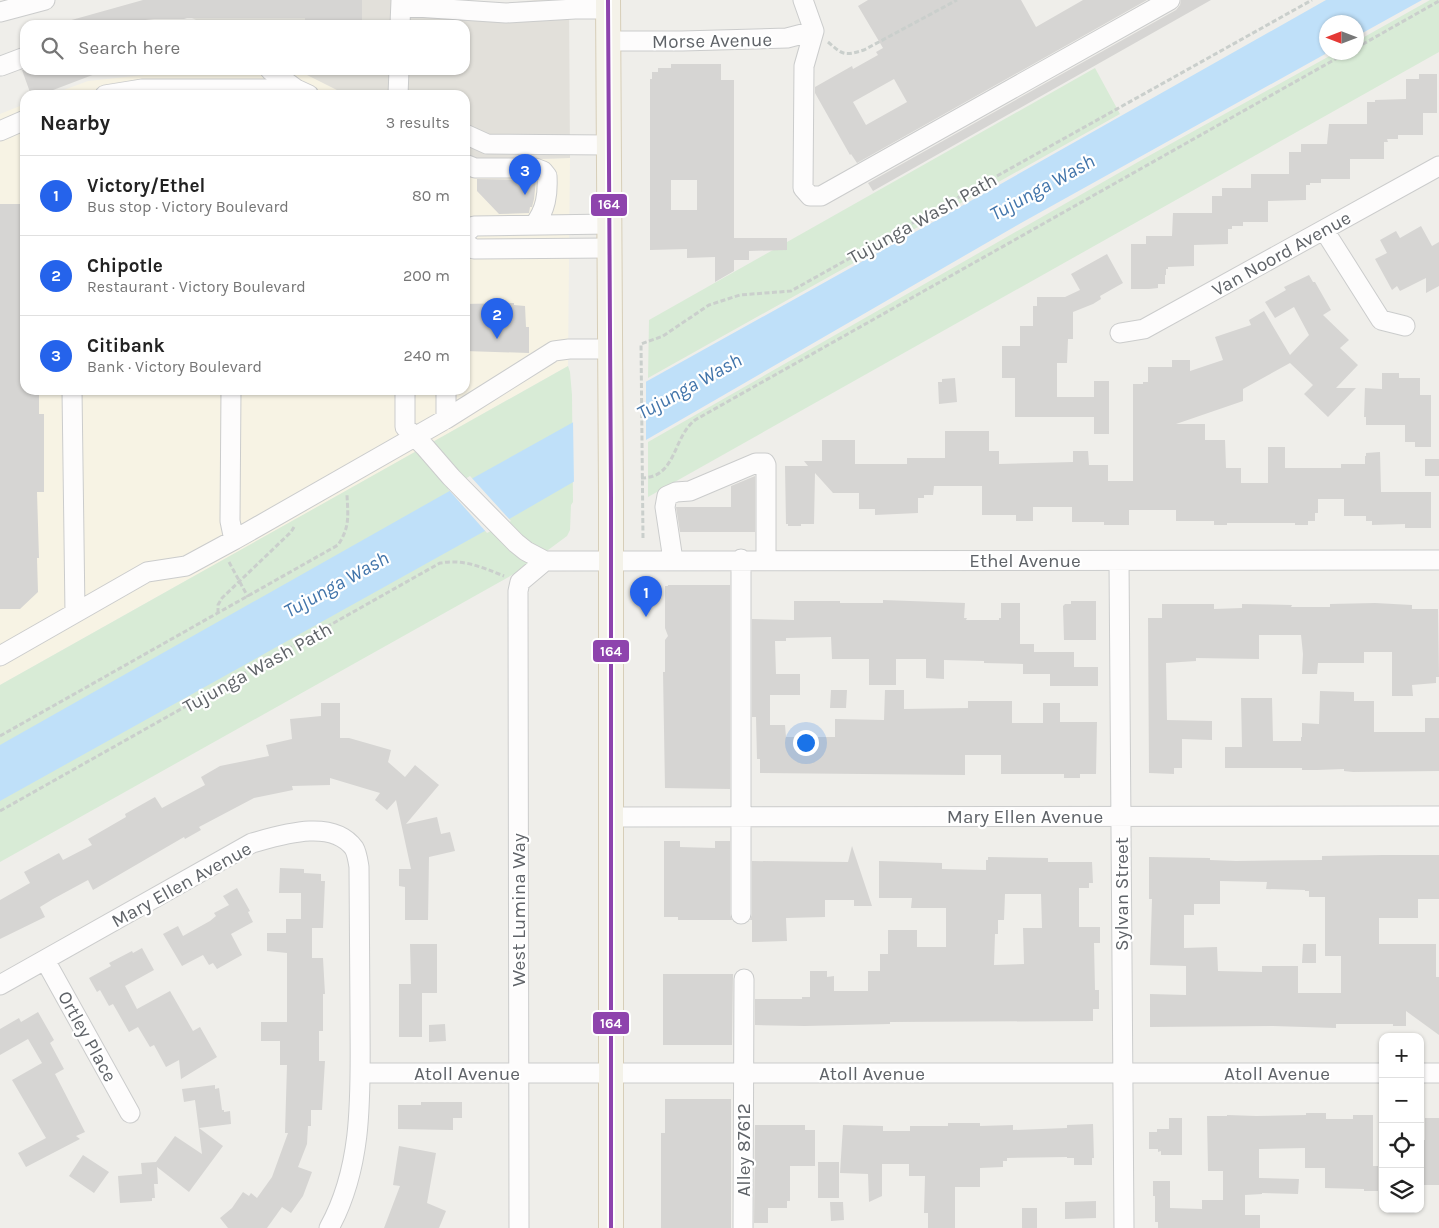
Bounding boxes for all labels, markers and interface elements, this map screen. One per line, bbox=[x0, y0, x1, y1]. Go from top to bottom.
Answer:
north arrow bbox=[1319, 15, 1364, 60]
search box bbox=[20, 20, 470, 75]
street label: Morse Avenue bbox=[652, 29, 772, 53]
icon: search bbox=[38, 34, 66, 62]
text: Search here bbox=[78, 37, 180, 59]
text: Nearby bbox=[40, 111, 110, 135]
text: 3 results bbox=[386, 113, 450, 132]
water label: Tujunga Wash bbox=[986, 149, 1099, 226]
pin: 3 bbox=[509, 154, 541, 195]
street label: Tujunga Wash Path bbox=[844, 169, 1001, 269]
text: Victory/Ethel bbox=[87, 175, 205, 197]
text: 1 bbox=[53, 186, 59, 205]
text: 80 m bbox=[412, 186, 450, 205]
line badge: 164 bbox=[590, 193, 628, 217]
text: 164 bbox=[598, 196, 621, 213]
text: Bus stop · Victory Boulevard bbox=[87, 197, 289, 216]
street label: Van Noord Avenue bbox=[1208, 207, 1355, 301]
text: Chipotle bbox=[87, 255, 163, 277]
text: 2 bbox=[51, 266, 61, 285]
text: 200 m bbox=[403, 266, 450, 285]
text: Restaurant · Victory Boulevard bbox=[87, 277, 306, 296]
pin: 2 bbox=[481, 298, 513, 339]
text: Citibank bbox=[87, 335, 165, 357]
text: 3 bbox=[51, 346, 61, 365]
text: 240 m bbox=[404, 346, 450, 365]
water label: Tujunga Wash bbox=[633, 348, 746, 425]
text: Bank · Victory Boulevard bbox=[87, 357, 262, 376]
water label: Tujunga Wash bbox=[280, 546, 393, 623]
street label: Ethel Avenue bbox=[969, 550, 1081, 572]
pin: 1 bbox=[630, 576, 662, 617]
street label: Tujunga Wash Path bbox=[179, 618, 336, 718]
line badge: 164 bbox=[592, 639, 630, 663]
text: 164 bbox=[600, 643, 623, 660]
your location bbox=[793, 730, 819, 756]
street label: Mary Ellen Avenue bbox=[947, 806, 1103, 828]
street label: West Lumina Way bbox=[508, 833, 530, 987]
street label: Mary Ellen Avenue bbox=[108, 837, 255, 932]
street label: Sylvan Street bbox=[1111, 837, 1133, 951]
street label: Ortley Place bbox=[53, 987, 121, 1086]
line badge: 164 bbox=[592, 1011, 630, 1035]
text: 164 bbox=[600, 1015, 623, 1032]
map controls bbox=[1379, 1033, 1424, 1213]
button: + bbox=[1379, 1033, 1424, 1078]
street label: Atoll Avenue bbox=[414, 1063, 520, 1085]
street label: Atoll Avenue bbox=[819, 1063, 925, 1085]
street label: Atoll Avenue bbox=[1224, 1063, 1330, 1085]
button: − bbox=[1379, 1078, 1424, 1123]
street label: Alley 87612 bbox=[733, 1103, 755, 1197]
button: locate bbox=[1379, 1123, 1424, 1168]
button: layers bbox=[1379, 1168, 1424, 1213]

